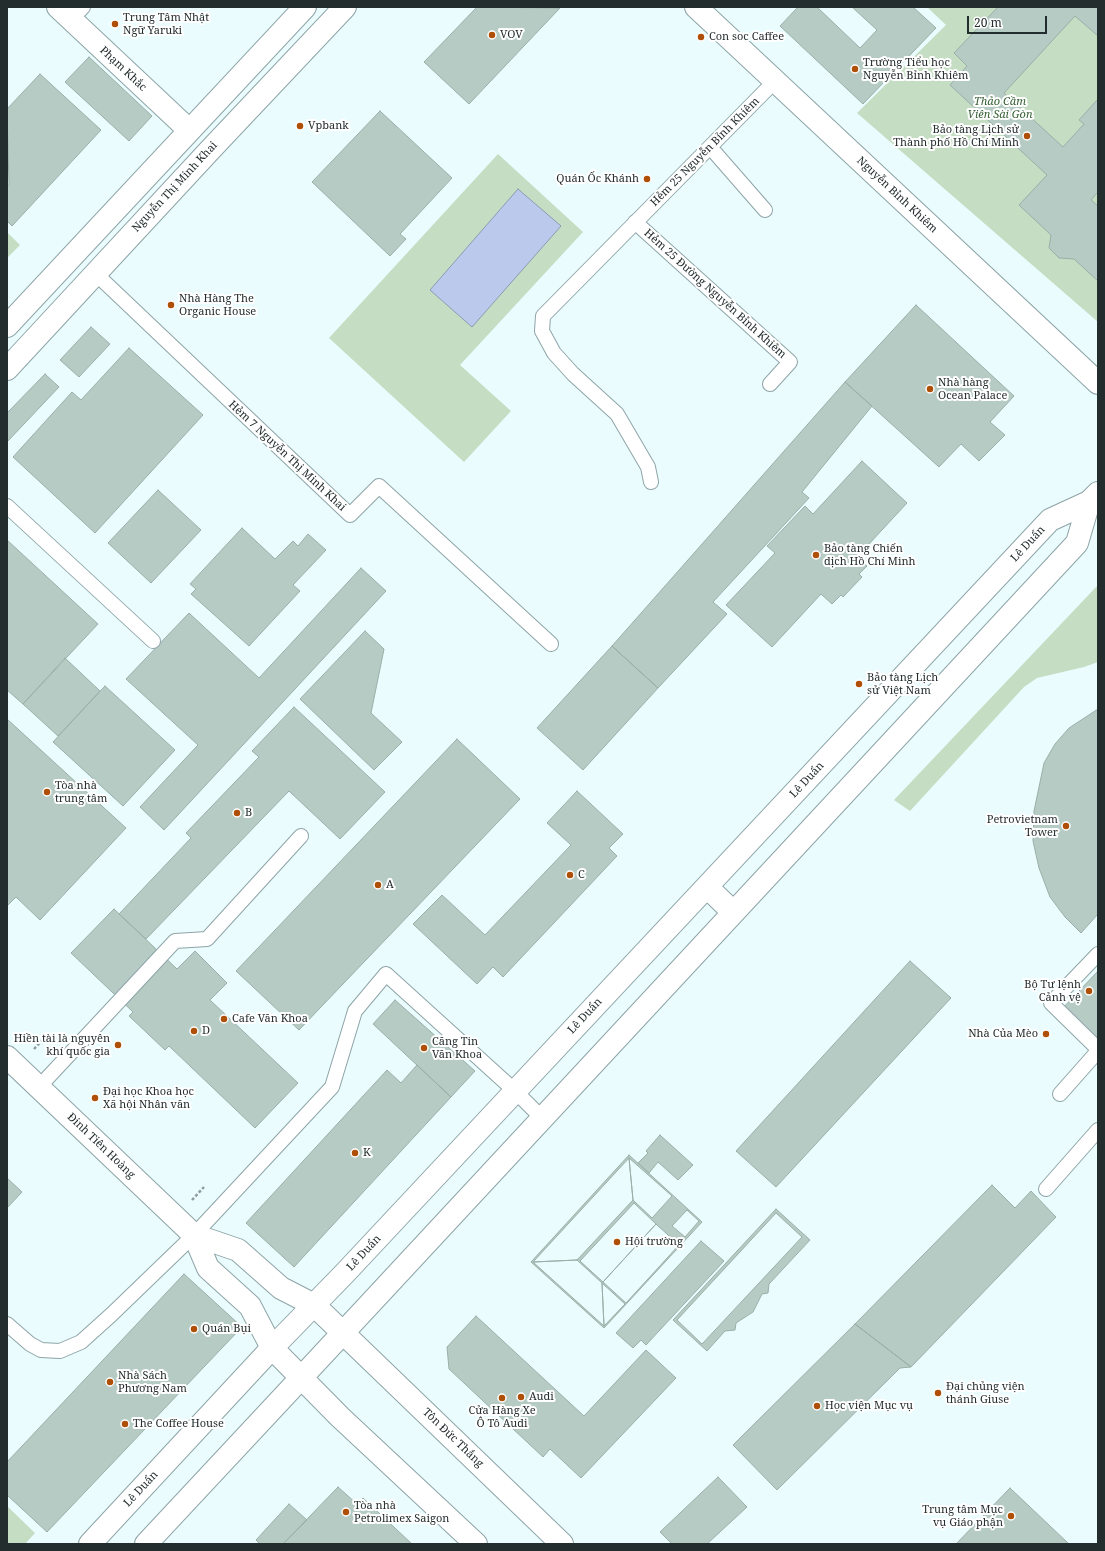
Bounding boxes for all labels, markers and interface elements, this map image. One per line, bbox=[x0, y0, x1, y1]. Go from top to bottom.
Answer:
scale bar bbox=[969, 8, 1049, 34]
place label: Trung Tâm Nhật Ngữ Yaruki bbox=[123, 11, 209, 37]
text: 20 m bbox=[974, 14, 1002, 31]
marker: Trung Tâm Nhật Ngữ Yaruki bbox=[110, 19, 120, 29]
place label: VOV bbox=[500, 28, 523, 42]
marker: VOV bbox=[487, 30, 497, 40]
place label: Con soc Caffee bbox=[709, 30, 784, 44]
marker: Con soc Caffee bbox=[696, 32, 706, 42]
street label: Phạm Khắc bbox=[97, 44, 149, 94]
place label: Trường Tiểu học Nguyễn Bỉnh Khiêm bbox=[863, 56, 968, 82]
marker: Trường Tiểu học Nguyễn Bỉnh Khiêm bbox=[850, 64, 860, 74]
street label: Hẻm 25 Nguyễn Bỉnh Khiêm bbox=[648, 95, 762, 209]
park label: Thảo Cầm Viên Sài Gòn bbox=[968, 95, 1032, 121]
place label: Vpbank bbox=[308, 119, 349, 133]
marker: Vpbank bbox=[295, 121, 305, 131]
place label: Bảo tàng Lịch sử Thành phố Hồ Chí Minh bbox=[893, 123, 1019, 149]
marker: Bảo tàng Lịch sử Thành phố Hồ Chí Minh bbox=[1022, 131, 1032, 141]
street label: Nguyễn Thị Minh Khai bbox=[130, 139, 220, 235]
street label: Nguyễn Bỉnh Khiêm bbox=[854, 154, 940, 236]
place label: Quán Ốc Khánh bbox=[556, 172, 639, 186]
marker: Quán Ốc Khánh bbox=[642, 174, 652, 184]
street label: Hẻm 25 Đường Nguyễn Bỉnh Khiêm bbox=[641, 227, 789, 361]
place label: Nhà Hàng The Organic House bbox=[179, 292, 256, 318]
marker: Nhà Hàng The Organic House bbox=[166, 300, 176, 310]
place label: Nhà hàng Ocean Palace bbox=[938, 376, 1007, 402]
marker: Nhà hàng Ocean Palace bbox=[925, 384, 935, 394]
street label: Hẻm 7 Nguyễn Thị Minh Khai bbox=[226, 398, 348, 514]
street label: Lê Duẩn bbox=[1008, 523, 1048, 565]
place label: Bảo tàng Chiến dịch Hồ Chí Minh bbox=[824, 542, 915, 568]
marker: Bảo tàng Chiến dịch Hồ Chí Minh bbox=[811, 550, 821, 560]
place label: Bảo tàng Lịch sử Việt Nam bbox=[867, 671, 938, 697]
marker: Bảo tàng Lịch sử Việt Nam bbox=[854, 679, 864, 689]
street label: Lê Duẩn bbox=[787, 759, 827, 801]
place label: Tòa nhà trung tâm bbox=[55, 779, 107, 805]
marker: Tòa nhà trung tâm bbox=[42, 787, 52, 797]
place label: B bbox=[245, 806, 252, 820]
marker: B bbox=[232, 808, 242, 818]
place label: Petrovietnam Tower bbox=[987, 813, 1058, 839]
marker: Petrovietnam Tower bbox=[1061, 821, 1071, 831]
place label: C bbox=[578, 868, 585, 882]
marker: C bbox=[565, 870, 575, 880]
place label: A bbox=[386, 878, 394, 892]
marker: A bbox=[373, 880, 383, 890]
place label: Bộ Tư lệnh Cảnh vệ bbox=[1024, 978, 1081, 1004]
marker: Bộ Tư lệnh Cảnh vệ bbox=[1084, 986, 1094, 996]
street label: Lê Duẩn bbox=[565, 995, 605, 1037]
place label: Cafe Văn Khoa bbox=[232, 1012, 308, 1026]
marker: Cafe Văn Khoa bbox=[219, 1014, 229, 1024]
place label: D bbox=[202, 1024, 210, 1038]
marker: D bbox=[189, 1026, 199, 1036]
place label: Nhà Của Mèo bbox=[968, 1027, 1038, 1041]
marker: Nhà Của Mèo bbox=[1041, 1029, 1051, 1039]
place label: Hiền tài là nguyên khí quốc gia bbox=[14, 1032, 110, 1058]
place label: Căng Tin Văn Khoa bbox=[432, 1035, 482, 1061]
marker: Hiền tài là nguyên khí quốc gia bbox=[113, 1040, 123, 1050]
marker: Căng Tin Văn Khoa bbox=[419, 1043, 429, 1053]
place label: Đại học Khoa học Xã hội Nhân văn bbox=[103, 1085, 194, 1111]
marker: Đại học Khoa học Xã hội Nhân văn bbox=[90, 1093, 100, 1103]
street label: Đinh Tiên Hoàng bbox=[64, 1110, 138, 1182]
place label: K bbox=[363, 1146, 371, 1160]
marker: K bbox=[350, 1148, 360, 1158]
street label: Lê Duẩn bbox=[344, 1232, 384, 1274]
place label: Hội trường bbox=[625, 1235, 683, 1249]
marker: Hội trường bbox=[612, 1237, 622, 1247]
place label: Quán Bụi bbox=[202, 1322, 251, 1336]
marker: Quán Bụi bbox=[189, 1324, 199, 1334]
place label: Nhà Sách Phương Nam bbox=[118, 1369, 187, 1395]
marker: Nhà Sách Phương Nam bbox=[105, 1377, 115, 1387]
place label: Đại chủng viện thánh Giuse bbox=[946, 1380, 1025, 1406]
marker: Đại chủng viện thánh Giuse bbox=[933, 1388, 943, 1398]
place label: Audi bbox=[529, 1390, 554, 1404]
marker: Audi bbox=[516, 1392, 526, 1402]
marker: Cửa Hàng Xe Ô Tô Audi bbox=[497, 1393, 507, 1403]
place label: Học viện Mục vụ bbox=[825, 1399, 913, 1413]
marker: Học viện Mục vụ bbox=[812, 1401, 822, 1411]
place label: Cửa Hàng Xe Ô Tô Audi bbox=[468, 1404, 536, 1430]
street label: Tôn Đức Thắng bbox=[420, 1406, 486, 1470]
place label: The Coffee House bbox=[133, 1417, 224, 1431]
marker: The Coffee House bbox=[120, 1419, 130, 1429]
street label: Lê Duẩn bbox=[121, 1468, 161, 1510]
place label: Tòa nhà Petrolimex Saigon bbox=[354, 1499, 449, 1525]
place label: Trung tâm Mục vụ Giáo phận bbox=[922, 1503, 1003, 1529]
marker: Tòa nhà Petrolimex Saigon bbox=[341, 1507, 351, 1517]
marker: Trung tâm Mục vụ Giáo phận bbox=[1006, 1511, 1016, 1521]

